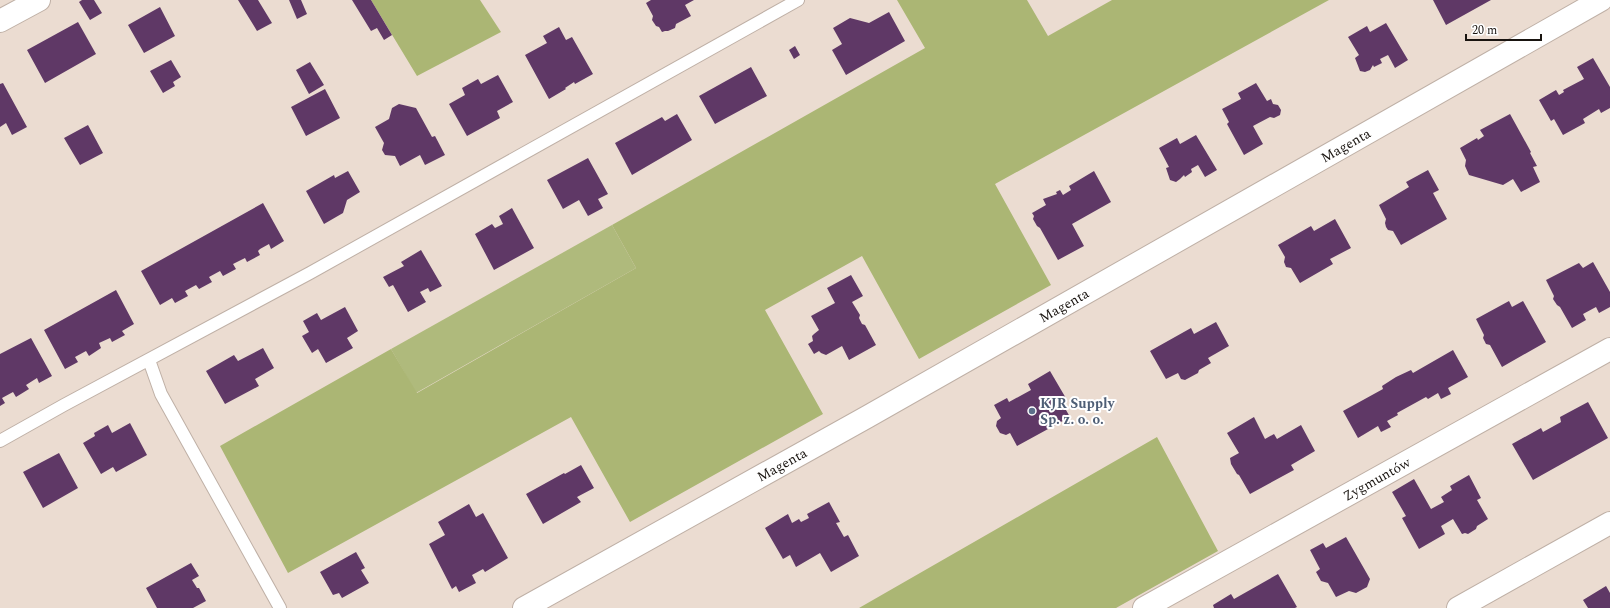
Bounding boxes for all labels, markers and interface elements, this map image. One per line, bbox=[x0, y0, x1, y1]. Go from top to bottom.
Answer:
scale bar bbox=[1466, 16, 1541, 42]
text: 20 m bbox=[1472, 21, 1497, 40]
street label: Magenta bbox=[1317, 122, 1375, 168]
street label: Magenta bbox=[1035, 283, 1093, 328]
place label: KJR Supply Sp. z. o. o. bbox=[1040, 393, 1116, 430]
marker: KJR Supply Sp. z. o. o. bbox=[1027, 406, 1037, 416]
street label: Magenta bbox=[753, 442, 811, 487]
street label: Zygmuntów bbox=[1339, 451, 1414, 506]

